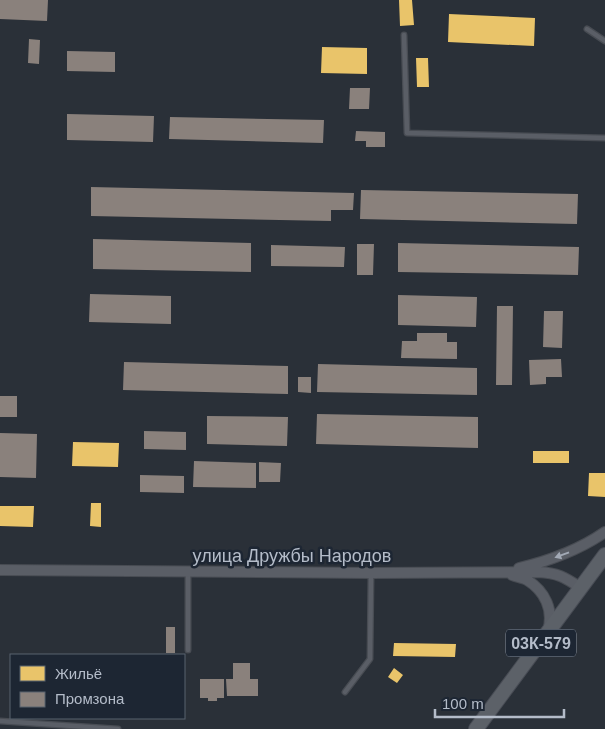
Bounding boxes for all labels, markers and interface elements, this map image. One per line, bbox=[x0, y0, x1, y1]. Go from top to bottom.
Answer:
street label: улица Дружбы Народов bbox=[193, 546, 391, 566]
one-way arrow bbox=[554, 551, 569, 559]
road number: 03К-579 bbox=[506, 630, 576, 656]
legend bbox=[10, 654, 185, 719]
text: Жильё bbox=[55, 665, 102, 682]
scale bar bbox=[435, 686, 564, 718]
text: Промзона bbox=[55, 690, 125, 707]
text: 100 m bbox=[442, 695, 484, 712]

